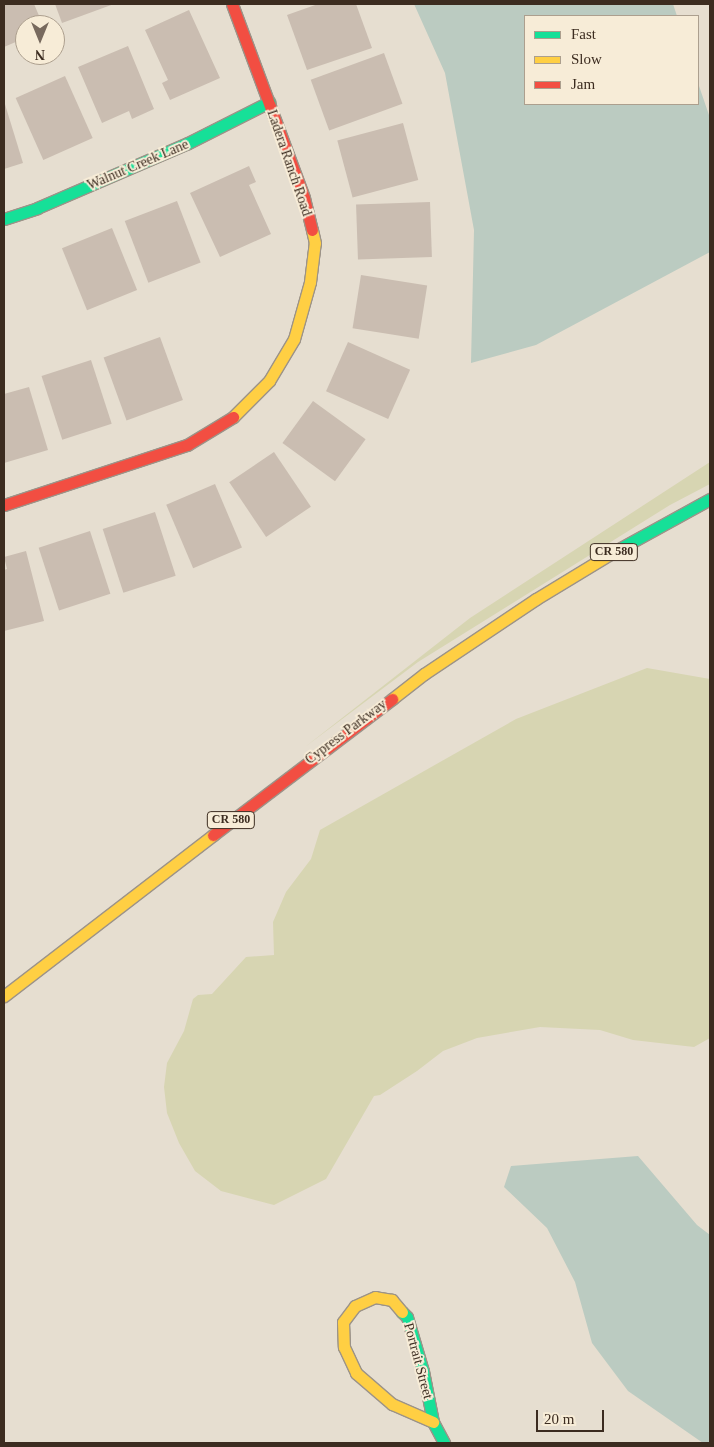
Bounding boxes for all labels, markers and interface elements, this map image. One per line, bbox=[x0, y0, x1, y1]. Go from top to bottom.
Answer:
north arrow bbox=[15, 15, 65, 65]
legend bbox=[524, 15, 699, 105]
text: Fast bbox=[571, 26, 596, 42]
text: N bbox=[35, 47, 45, 62]
text: Slow bbox=[571, 51, 602, 67]
text: Jam bbox=[571, 76, 595, 92]
street label: Ladera Ranch Road bbox=[263, 108, 315, 218]
street label: Walnut Creek Lane bbox=[85, 136, 191, 194]
road number: CR 580 bbox=[589, 542, 639, 562]
street label: Cypress Parkway bbox=[302, 696, 390, 768]
road number: CR 580 bbox=[206, 810, 256, 830]
street label: Portrait Street bbox=[400, 1321, 436, 1401]
scale bar bbox=[539, 1400, 606, 1432]
text: 20 m bbox=[544, 1411, 574, 1427]

